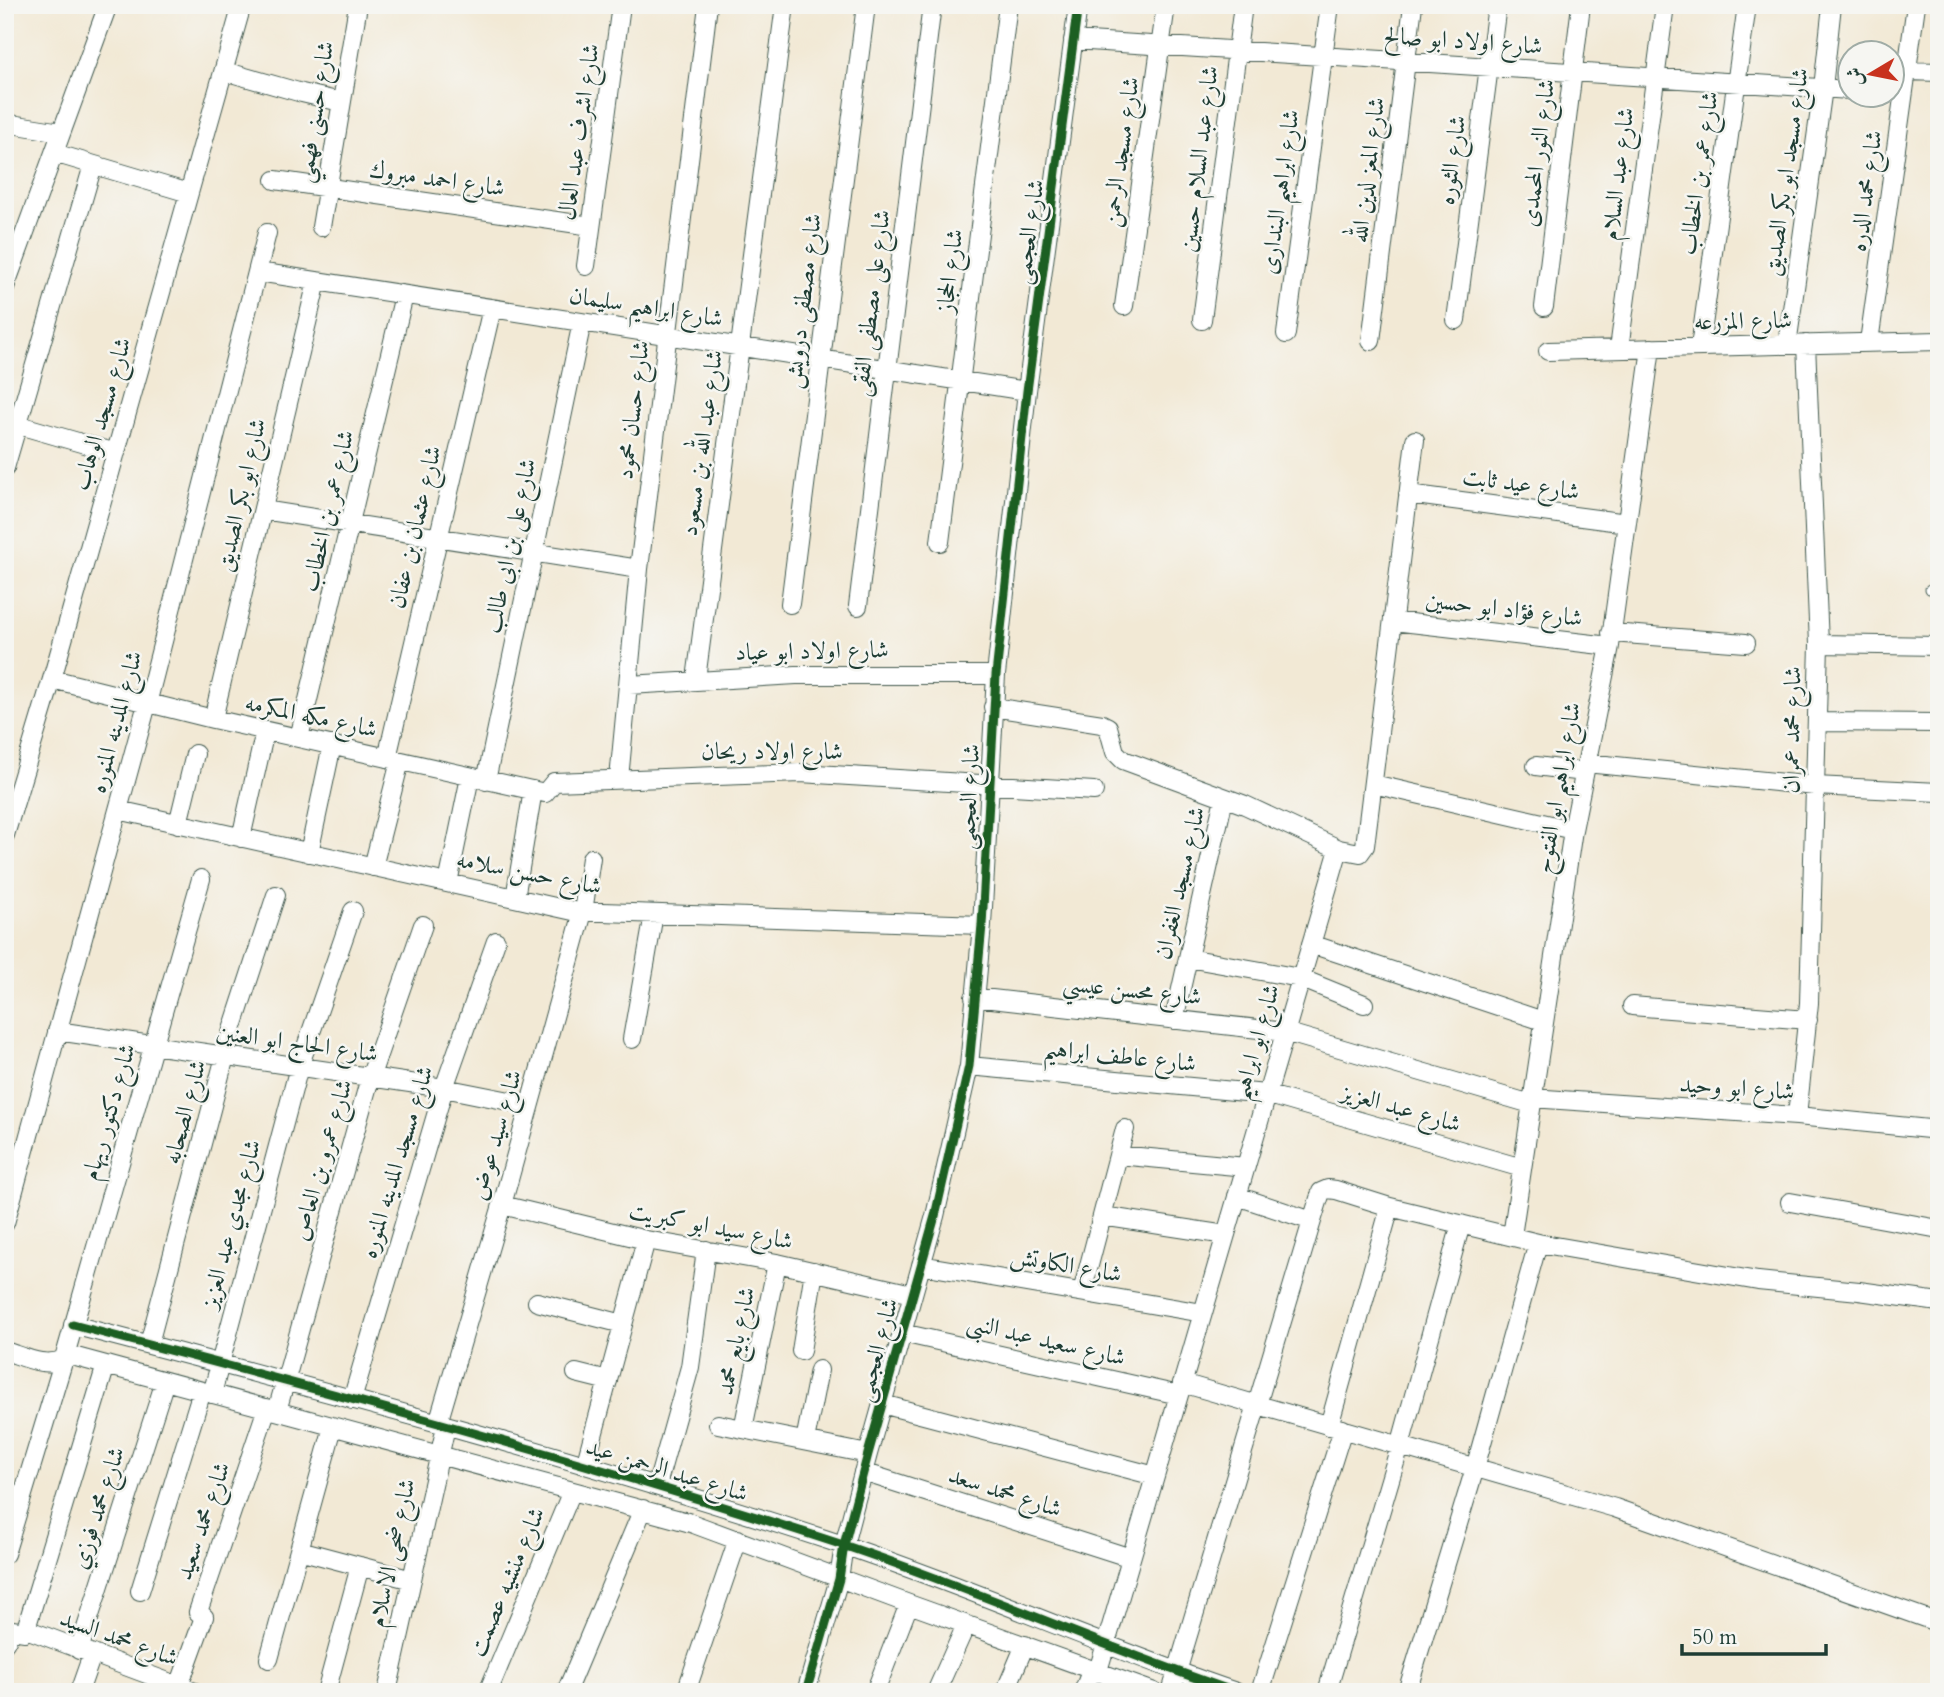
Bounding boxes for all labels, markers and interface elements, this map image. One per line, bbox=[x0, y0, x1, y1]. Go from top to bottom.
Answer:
street label: شارع اولاد ابو صالح bbox=[1382, 19, 1543, 66]
north arrow bbox=[1836, 38, 1906, 108]
street label: شارع حسنى فهمي bbox=[288, 39, 348, 186]
street label: شارع اشرف عبد العال bbox=[550, 42, 611, 223]
street label: شارع عبد السلام حسين bbox=[1171, 64, 1231, 255]
text: ش bbox=[1841, 65, 1870, 88]
street label: شارع مسجد ابو بكر الصديق bbox=[1755, 66, 1820, 279]
street label: شارع مسجد الرحمن bbox=[1094, 75, 1151, 230]
street label: شارع النور المحمدى bbox=[1513, 77, 1566, 229]
street label: شارع عمر بن الخطاب bbox=[1671, 89, 1730, 258]
street label: شارع المعز لدين الله bbox=[1340, 95, 1396, 245]
street label: شارع عبد السلام bbox=[1593, 106, 1646, 243]
street label: شارع ابراهيم البندارى bbox=[1252, 107, 1315, 278]
street label: شارع الثوره bbox=[1429, 113, 1478, 207]
street label: شارع محمد الدره bbox=[1841, 128, 1894, 254]
street label: شارع احمد مبروك bbox=[367, 153, 507, 208]
street label: شارع العجمى bbox=[1005, 177, 1056, 287]
street label: شارع على مصطفى الفقى bbox=[843, 208, 902, 399]
street label: شارع مصطفى درويش bbox=[776, 211, 833, 391]
street label: شارع الحجاز bbox=[928, 227, 975, 317]
street label: شارع ابراهيم سليمان bbox=[566, 279, 725, 342]
street label: شارع المزرعه bbox=[1694, 304, 1792, 341]
street label: شارع مسجد الوهاب bbox=[64, 334, 143, 495]
street label: شارع حسان محمود bbox=[608, 339, 661, 482]
street label: شارع عبد الله بن مسعود bbox=[670, 347, 734, 539]
street label: شارع ابو بكر الصديق bbox=[207, 415, 278, 576]
street label: شارع عمر بن الخطاب bbox=[293, 427, 366, 596]
street label: شارع عثمان بن عفان bbox=[380, 442, 453, 612]
street label: شارع على بن ابى طالب bbox=[475, 456, 548, 637]
street label: شارع عيد ثابت bbox=[1460, 459, 1582, 511]
street label: شارع فؤاد ابو حسين bbox=[1423, 583, 1584, 638]
street label: شارع اولاد ابو عياد bbox=[735, 633, 889, 672]
street label: شارع المدينه المنوره bbox=[81, 647, 154, 798]
street label: شارع محمد عمران bbox=[1774, 666, 1813, 794]
street label: شارع مكه المكرمه bbox=[241, 686, 380, 749]
street label: شارع ابراهيم ابو الفتوح bbox=[1527, 700, 1596, 878]
street label: شارع اولاد ريحان bbox=[701, 735, 843, 771]
street label: شارع العجمى bbox=[950, 743, 991, 851]
street label: شارع مسجد الغفران bbox=[1146, 803, 1217, 963]
street label: شارع حسن سلامه bbox=[453, 843, 604, 906]
street label: شارع محسن عيسي bbox=[1060, 966, 1203, 1019]
street label: شارع ابو ابراهيم bbox=[1224, 980, 1295, 1106]
street label: شارع الحاج ابو العنين bbox=[213, 1015, 380, 1075]
street label: شارع عاطف ابراهيم bbox=[1041, 1032, 1198, 1087]
street label: شارع دكتور ريهام bbox=[74, 1040, 148, 1185]
street label: شارع الصحابه bbox=[155, 1056, 218, 1169]
street label: شارع مسجد المدينه المنوره bbox=[352, 1062, 445, 1263]
street label: شارع سيد عوض bbox=[462, 1066, 533, 1205]
street label: شارع ابو وحيد bbox=[1678, 1068, 1796, 1111]
street label: شارع عبد العزيز bbox=[1334, 1074, 1465, 1144]
street label: شارع عمرو بن العاص bbox=[283, 1075, 364, 1245]
street label: شارع مجدي عبد العزيز bbox=[192, 1136, 272, 1316]
street label: شارع سيد ابو كبريت bbox=[626, 1194, 796, 1261]
street label: شارع الكاوتش bbox=[1007, 1239, 1124, 1294]
street label: شارع بايع محمد bbox=[708, 1284, 768, 1399]
street label: شارع العجمى bbox=[847, 1294, 910, 1406]
street label: شارع سعيد عبد النبى bbox=[963, 1306, 1129, 1377]
street label: شارع عبد الرحمن عيد bbox=[581, 1430, 752, 1513]
street label: شارع محمد فوزي bbox=[63, 1443, 136, 1574]
street label: شارع محمد سعيد bbox=[167, 1457, 241, 1585]
street label: شارع محمد سعد bbox=[943, 1458, 1066, 1529]
street label: شارع ضحى الاسلام bbox=[360, 1476, 428, 1631]
street label: شارع منشيه عصمت bbox=[461, 1502, 556, 1663]
street label: شارع محمد السيد bbox=[54, 1601, 183, 1677]
scale bar bbox=[1682, 1613, 1825, 1657]
text: 50 m bbox=[1692, 1623, 1737, 1652]

